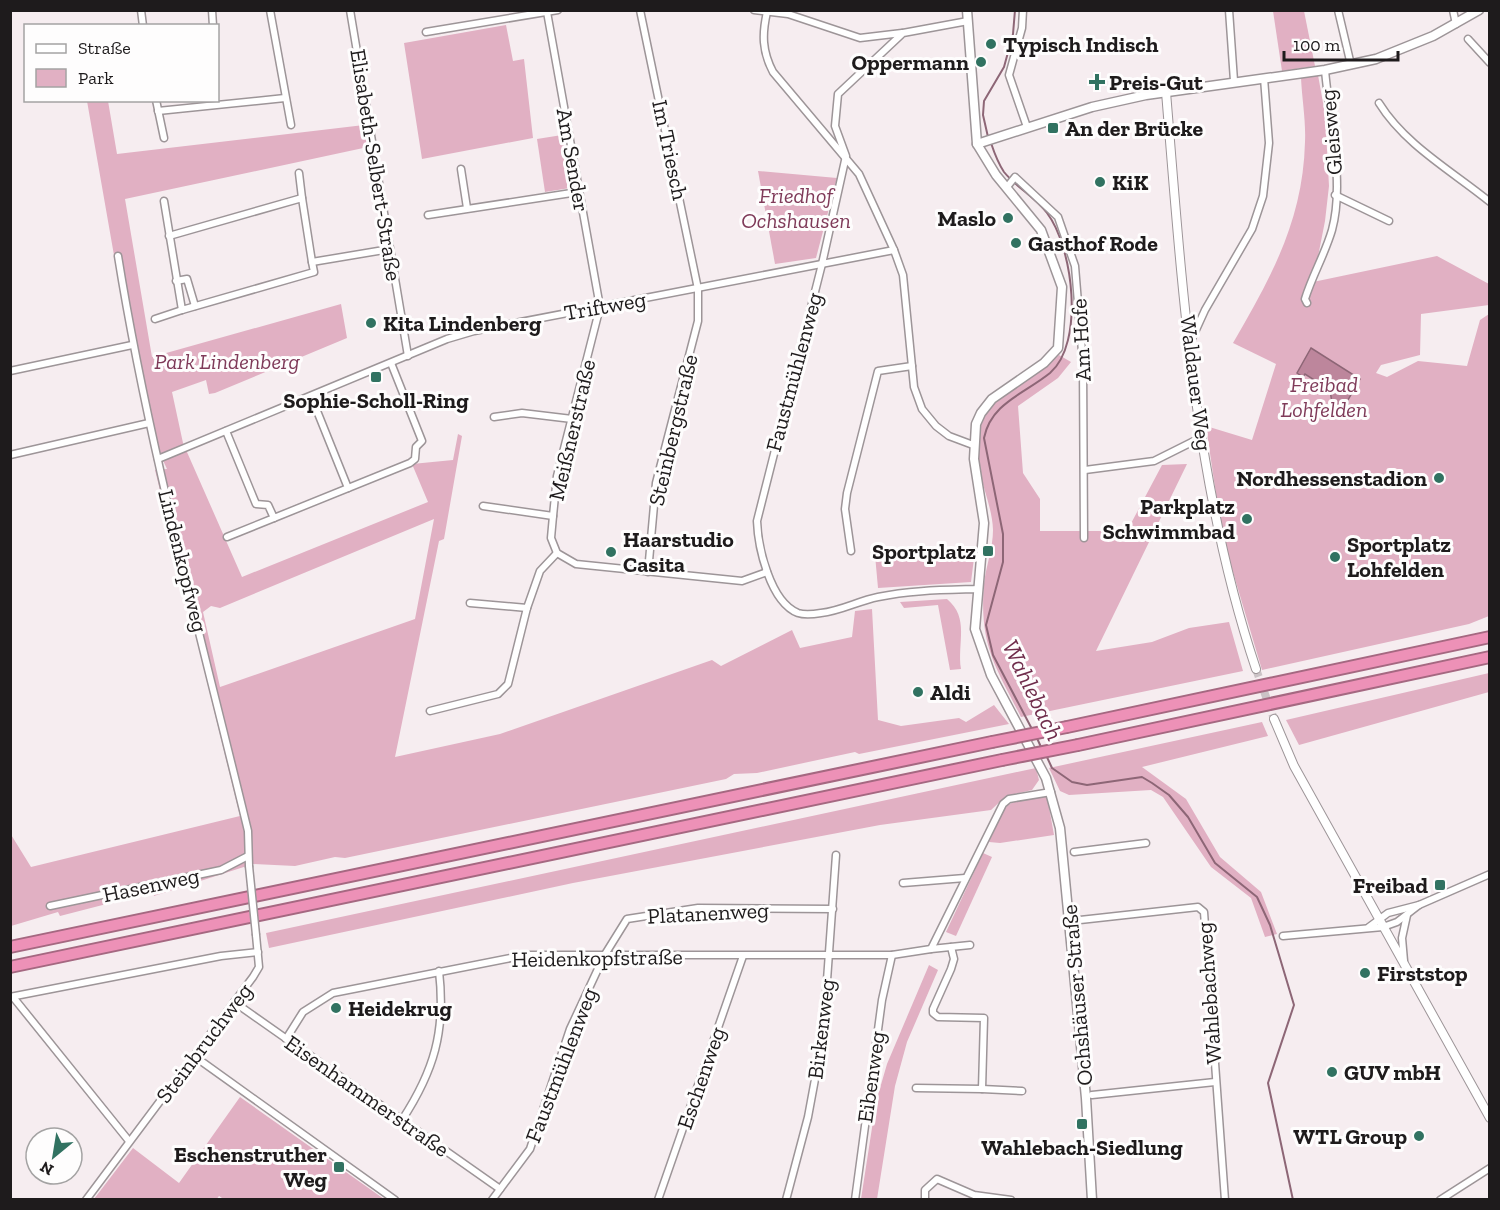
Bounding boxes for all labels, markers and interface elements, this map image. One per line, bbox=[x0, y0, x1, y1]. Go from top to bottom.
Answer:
legend bbox=[24, 24, 219, 102]
scale bar bbox=[1284, 24, 1398, 62]
place label: Typisch Indisch bbox=[1003, 31, 1159, 58]
text: 100 m bbox=[1293, 34, 1341, 56]
text: Straße bbox=[78, 37, 131, 59]
marker: Typisch Indisch bbox=[984, 37, 998, 51]
street label: Elisabeth-Selbert-Straße bbox=[344, 47, 408, 283]
place label: Oppermann bbox=[851, 49, 969, 76]
marker: Oppermann bbox=[974, 55, 988, 69]
text: Park bbox=[78, 67, 114, 89]
place label: Preis-Gut bbox=[1109, 69, 1203, 96]
marker: Preis-Gut bbox=[1090, 75, 1104, 89]
street label: Gleisweg bbox=[1314, 88, 1348, 176]
street label: Im Triesch bbox=[646, 97, 694, 203]
street label: Am Sender bbox=[551, 106, 595, 214]
place label: An der Brücke bbox=[1065, 115, 1204, 142]
marker: An der Brücke bbox=[1046, 121, 1060, 135]
place label: KiK bbox=[1112, 169, 1148, 196]
marker: KiK bbox=[1093, 175, 1107, 189]
park label: Friedhof Ochshausen bbox=[741, 182, 851, 234]
place label: Maslo bbox=[937, 205, 996, 232]
marker: Maslo bbox=[1001, 211, 1015, 225]
place label: Gasthof Rode bbox=[1028, 230, 1158, 257]
marker: Gasthof Rode bbox=[1009, 236, 1023, 250]
street label: Triftweg bbox=[562, 286, 648, 326]
street label: Faustmühlenweg bbox=[760, 289, 828, 455]
street label: Am Hofe bbox=[1065, 298, 1097, 382]
place label: Kita Lindenberg bbox=[383, 310, 542, 337]
street label: Waldauer Weg bbox=[1174, 314, 1218, 452]
marker: Kita Lindenberg bbox=[364, 316, 378, 330]
park label: Park Lindenberg bbox=[154, 348, 300, 375]
street label: Steinbergstraße bbox=[642, 352, 704, 508]
street label: Meißnerstraße bbox=[543, 357, 601, 503]
marker: Sophie-Scholl-Ring bbox=[369, 370, 383, 384]
park label: Freibad Lohfelden bbox=[1281, 371, 1367, 423]
place label: Sophie-Scholl-Ring bbox=[283, 387, 469, 414]
place label: Nordhessenstadion bbox=[1236, 465, 1427, 492]
marker: Nordhessenstadion bbox=[1432, 471, 1446, 485]
street label: Lindenkopfweg bbox=[152, 487, 214, 635]
place label: Parkplatz Schwimmbad bbox=[1102, 493, 1235, 545]
marker: Parkplatz Schwimmbad bbox=[1240, 512, 1254, 526]
place label: Haarstudio Casita bbox=[623, 526, 734, 578]
place label: Sportplatz Lohfelden bbox=[1347, 531, 1452, 583]
place label: Sportplatz bbox=[872, 538, 977, 565]
marker: Sportplatz bbox=[981, 544, 995, 558]
marker: Haarstudio Casita bbox=[604, 545, 618, 559]
marker: Sportplatz Lohfelden bbox=[1328, 550, 1342, 564]
water label: Wahlebach bbox=[996, 635, 1070, 745]
place label: Aldi bbox=[930, 679, 971, 706]
marker: Aldi bbox=[911, 685, 925, 699]
street label: Hasenweg bbox=[100, 862, 202, 908]
place label: Freibad bbox=[1353, 872, 1428, 899]
marker: Freibad bbox=[1433, 878, 1447, 892]
street label: Platanenweg bbox=[646, 896, 770, 930]
street label: Ochshäuser Straße bbox=[1056, 903, 1098, 1087]
street label: Wahlebachweg bbox=[1191, 921, 1227, 1065]
street label: Heidenkopfstraße bbox=[511, 943, 683, 973]
place label: Firststop bbox=[1377, 960, 1468, 987]
marker: Firststop bbox=[1358, 966, 1372, 980]
street label: Birkenweg bbox=[801, 977, 841, 1081]
street label: Steinbruchweg bbox=[150, 978, 258, 1108]
street label: Faustmühlenweg bbox=[519, 984, 603, 1146]
place label: Heidekrug bbox=[348, 995, 452, 1022]
marker: Heidekrug bbox=[329, 1001, 343, 1015]
street label: Eschenweg bbox=[671, 1023, 731, 1133]
street label: Eisenhammerstraße bbox=[280, 1029, 454, 1163]
street label: Eibenweg bbox=[851, 1029, 891, 1125]
place label: GUV mbH bbox=[1344, 1059, 1441, 1086]
marker: GUV mbH bbox=[1325, 1065, 1339, 1079]
marker: Wahlebach-Siedlung bbox=[1075, 1117, 1089, 1131]
place label: WTL Group bbox=[1293, 1123, 1407, 1150]
north arrow bbox=[24, 1126, 84, 1186]
marker: WTL Group bbox=[1412, 1129, 1426, 1143]
place label: Wahlebach-Siedlung bbox=[981, 1134, 1183, 1161]
place label: Eschenstruther Weg bbox=[174, 1141, 328, 1193]
text: N bbox=[37, 1157, 57, 1180]
marker: Eschenstruther Weg bbox=[332, 1160, 346, 1174]

